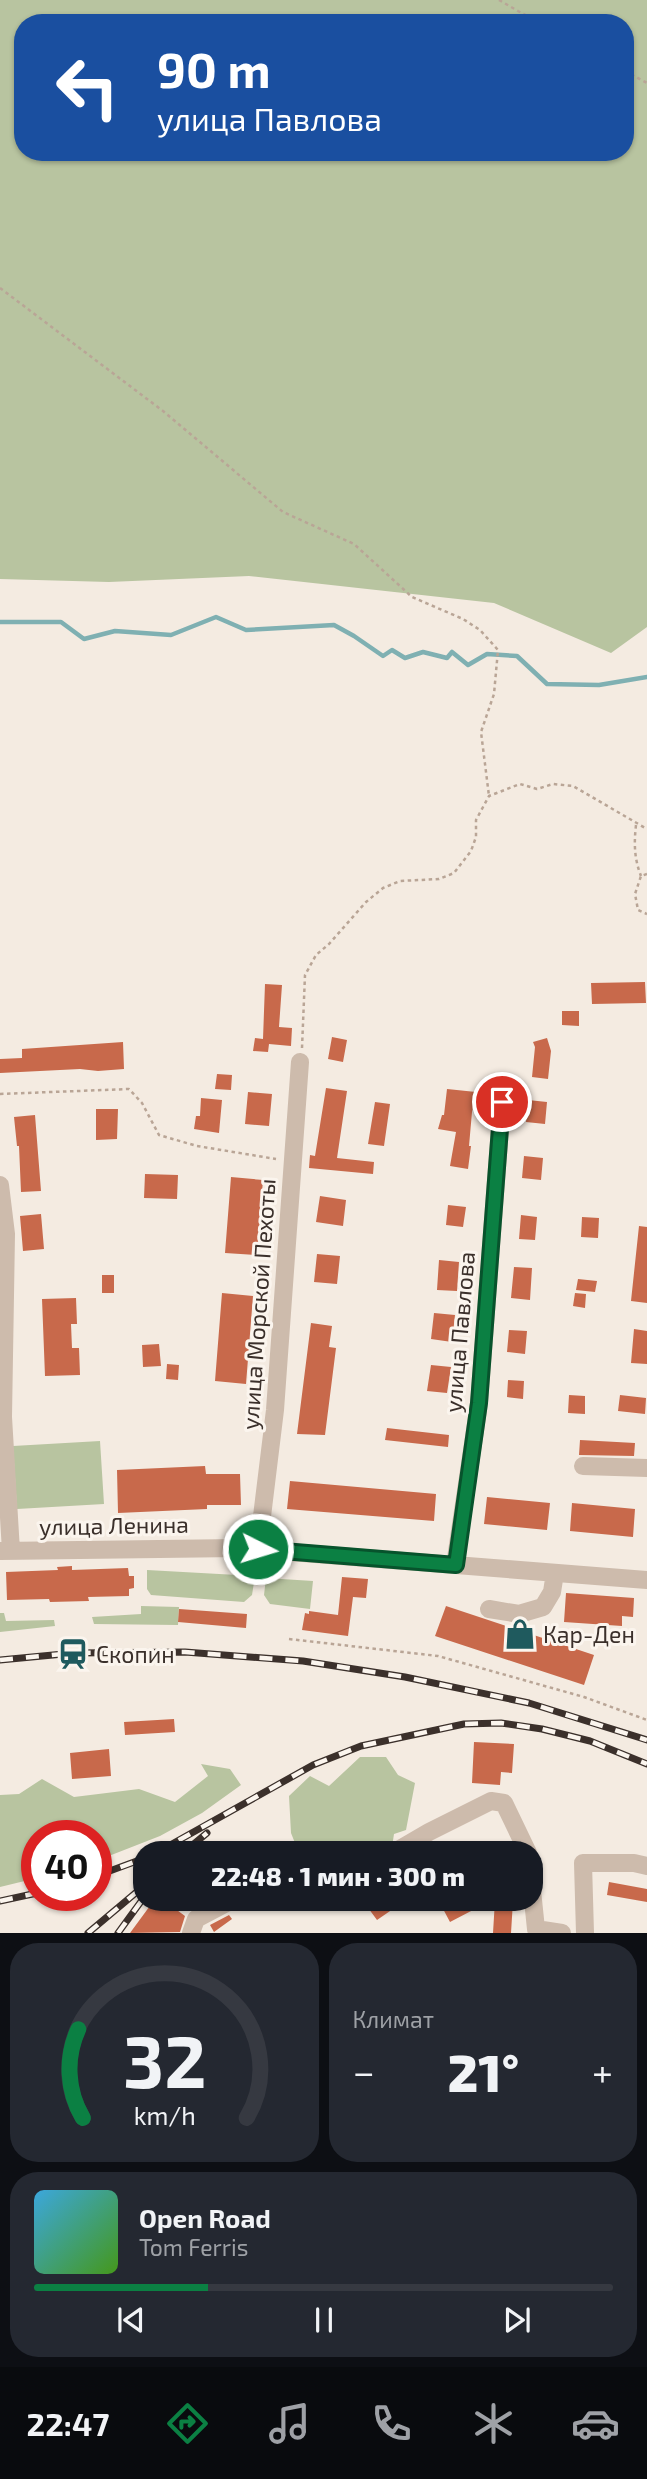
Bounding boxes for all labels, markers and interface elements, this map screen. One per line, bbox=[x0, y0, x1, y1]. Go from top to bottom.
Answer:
text: 90 m bbox=[157, 39, 271, 98]
icon: left bbox=[42, 42, 133, 133]
text: улица Павлова bbox=[157, 99, 382, 137]
pin bbox=[472, 1072, 532, 1132]
icon: arrive bbox=[483, 1083, 521, 1121]
street label: улица Морской Пехоты bbox=[235, 1178, 282, 1431]
street label: улица Павлова bbox=[438, 1250, 481, 1414]
street label: улица Ленина bbox=[39, 1510, 189, 1541]
position arrow bbox=[221, 1512, 295, 1586]
shop icon: Кар-Ден bbox=[503, 1617, 537, 1651]
place label: Кар-Ден bbox=[543, 1620, 635, 1648]
station icon: Скопин bbox=[56, 1637, 90, 1671]
place label: Скопин bbox=[96, 1640, 175, 1668]
speed limit sign: 40 bbox=[21, 1820, 112, 1911]
text: 22:48 · 1 мин · 300 m bbox=[211, 1860, 465, 1891]
text: Климат bbox=[353, 2005, 434, 2033]
text: 32 bbox=[122, 2016, 206, 2104]
text: 21° bbox=[448, 2040, 519, 2102]
text: − bbox=[353, 2048, 375, 2094]
text: + bbox=[592, 2048, 613, 2094]
text: km/h bbox=[133, 2100, 195, 2130]
text: Open Road bbox=[139, 2202, 271, 2233]
text: Tom Ferris bbox=[139, 2233, 248, 2261]
icon: previous bbox=[112, 2301, 150, 2339]
icon: pause bbox=[305, 2301, 343, 2339]
icon: next bbox=[498, 2301, 536, 2339]
icon: directions bbox=[163, 2399, 212, 2448]
icon: music bbox=[265, 2399, 314, 2448]
icon: phone bbox=[367, 2399, 416, 2448]
icon: climate bbox=[469, 2399, 518, 2448]
icon: car bbox=[571, 2399, 620, 2448]
text: 22:47 bbox=[27, 2404, 109, 2442]

